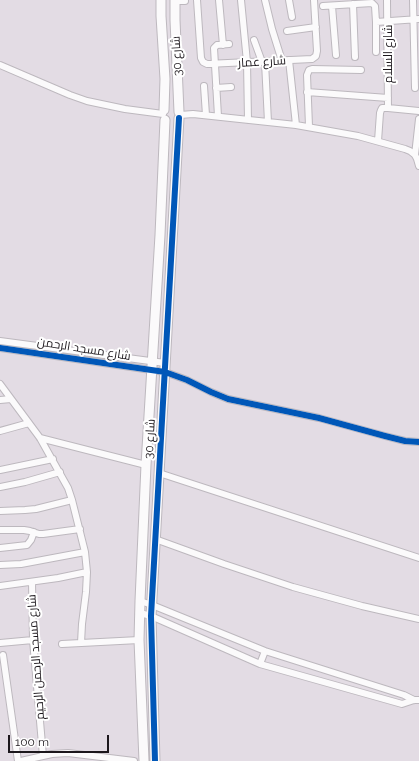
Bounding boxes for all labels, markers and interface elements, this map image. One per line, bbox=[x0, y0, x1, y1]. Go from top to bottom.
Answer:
street label: شارع السلام bbox=[381, 25, 395, 83]
street label: شارع 30 bbox=[169, 36, 185, 76]
street label: شارع عمار bbox=[238, 54, 286, 70]
street label: شارع مسجد الرحمن bbox=[36, 335, 132, 363]
street label: شارع 30 bbox=[142, 419, 158, 459]
street label: شارع مسجد الرحمن الرحيم bbox=[24, 594, 48, 720]
scale bar bbox=[10, 727, 111, 753]
text: 100 m bbox=[15, 735, 49, 749]

